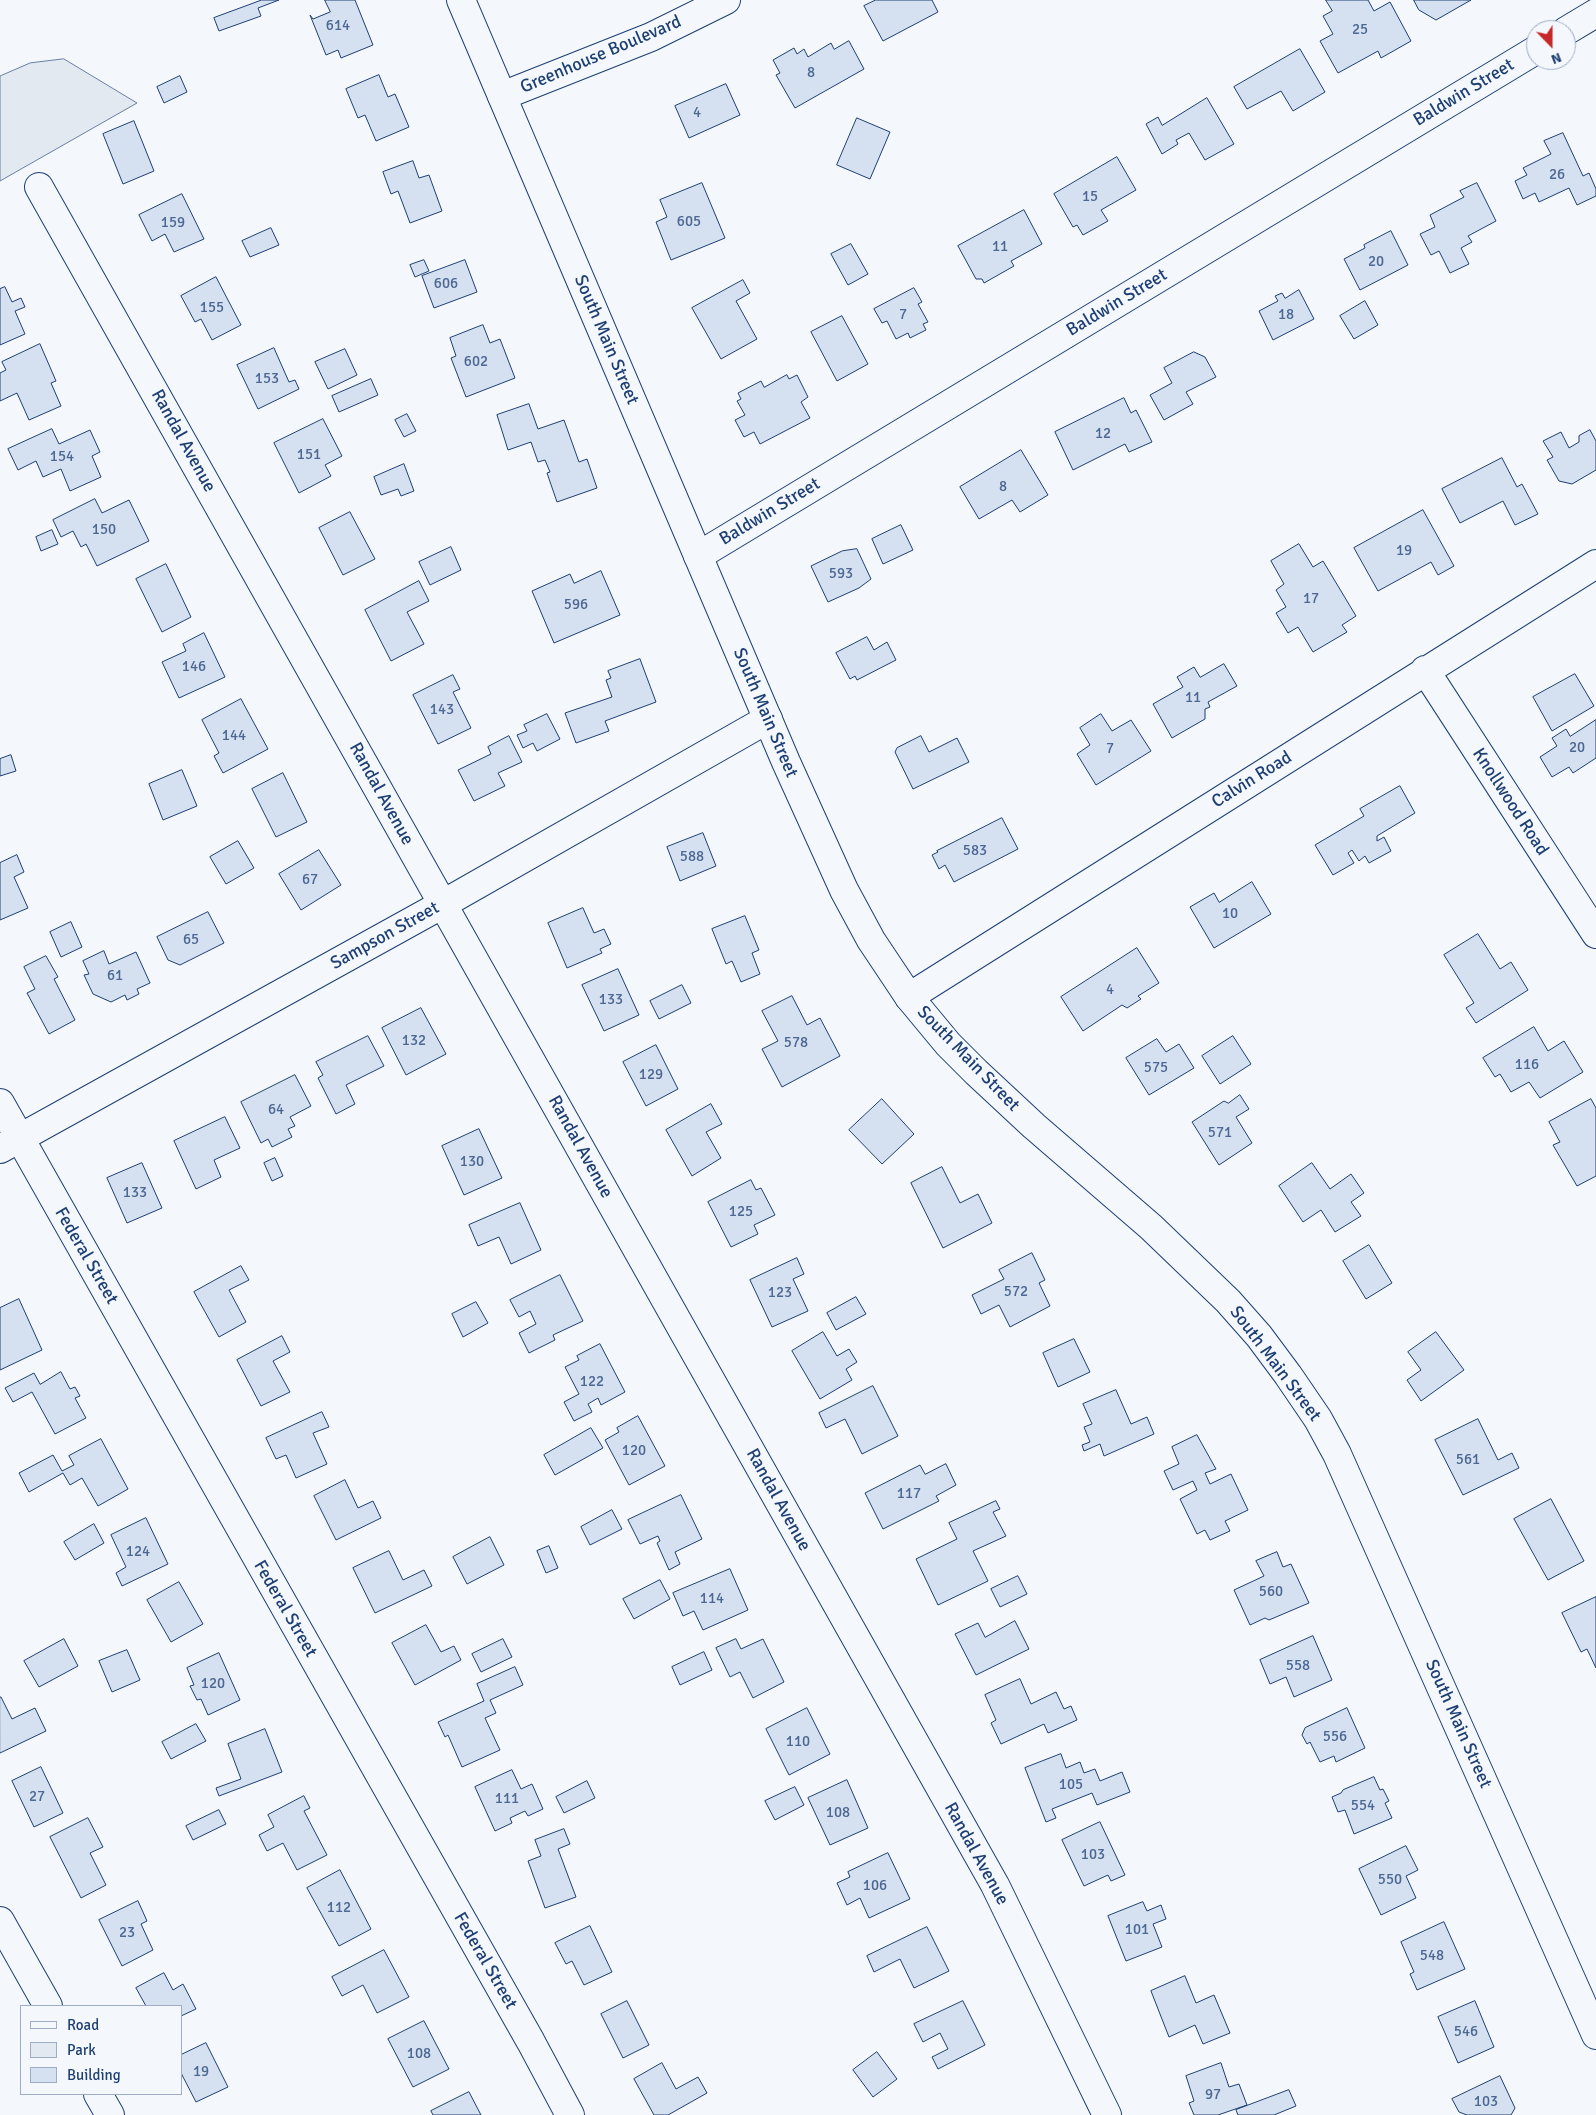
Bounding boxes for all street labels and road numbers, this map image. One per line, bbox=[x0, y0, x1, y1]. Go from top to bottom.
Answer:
street label: Greenhouse Boulevard bbox=[517, 11, 685, 99]
street label: Baldwin Street bbox=[1410, 55, 1518, 131]
street label: Baldwin Street bbox=[1063, 265, 1171, 341]
street label: South Main Street bbox=[569, 272, 643, 408]
street label: Randal Avenue bbox=[146, 386, 220, 496]
street label: Baldwin Street bbox=[716, 474, 824, 550]
street label: South Main Street bbox=[728, 645, 802, 781]
street label: Randal Avenue bbox=[344, 739, 418, 849]
street label: Knollwood Road bbox=[1467, 744, 1553, 860]
street label: Calvin Road bbox=[1208, 747, 1296, 813]
street label: Sampson Street bbox=[327, 897, 443, 975]
street label: South Main Street bbox=[912, 1002, 1024, 1116]
street label: Randal Avenue bbox=[543, 1092, 617, 1202]
street label: Federal Street bbox=[50, 1204, 122, 1308]
street label: South Main Street bbox=[1225, 1302, 1325, 1426]
street label: Randal Avenue bbox=[741, 1445, 815, 1555]
street label: Federal Street bbox=[249, 1557, 321, 1661]
street label: South Main Street bbox=[1420, 1656, 1496, 1792]
street label: Randal Avenue bbox=[939, 1799, 1013, 1909]
street label: Federal Street bbox=[449, 1909, 521, 2013]

